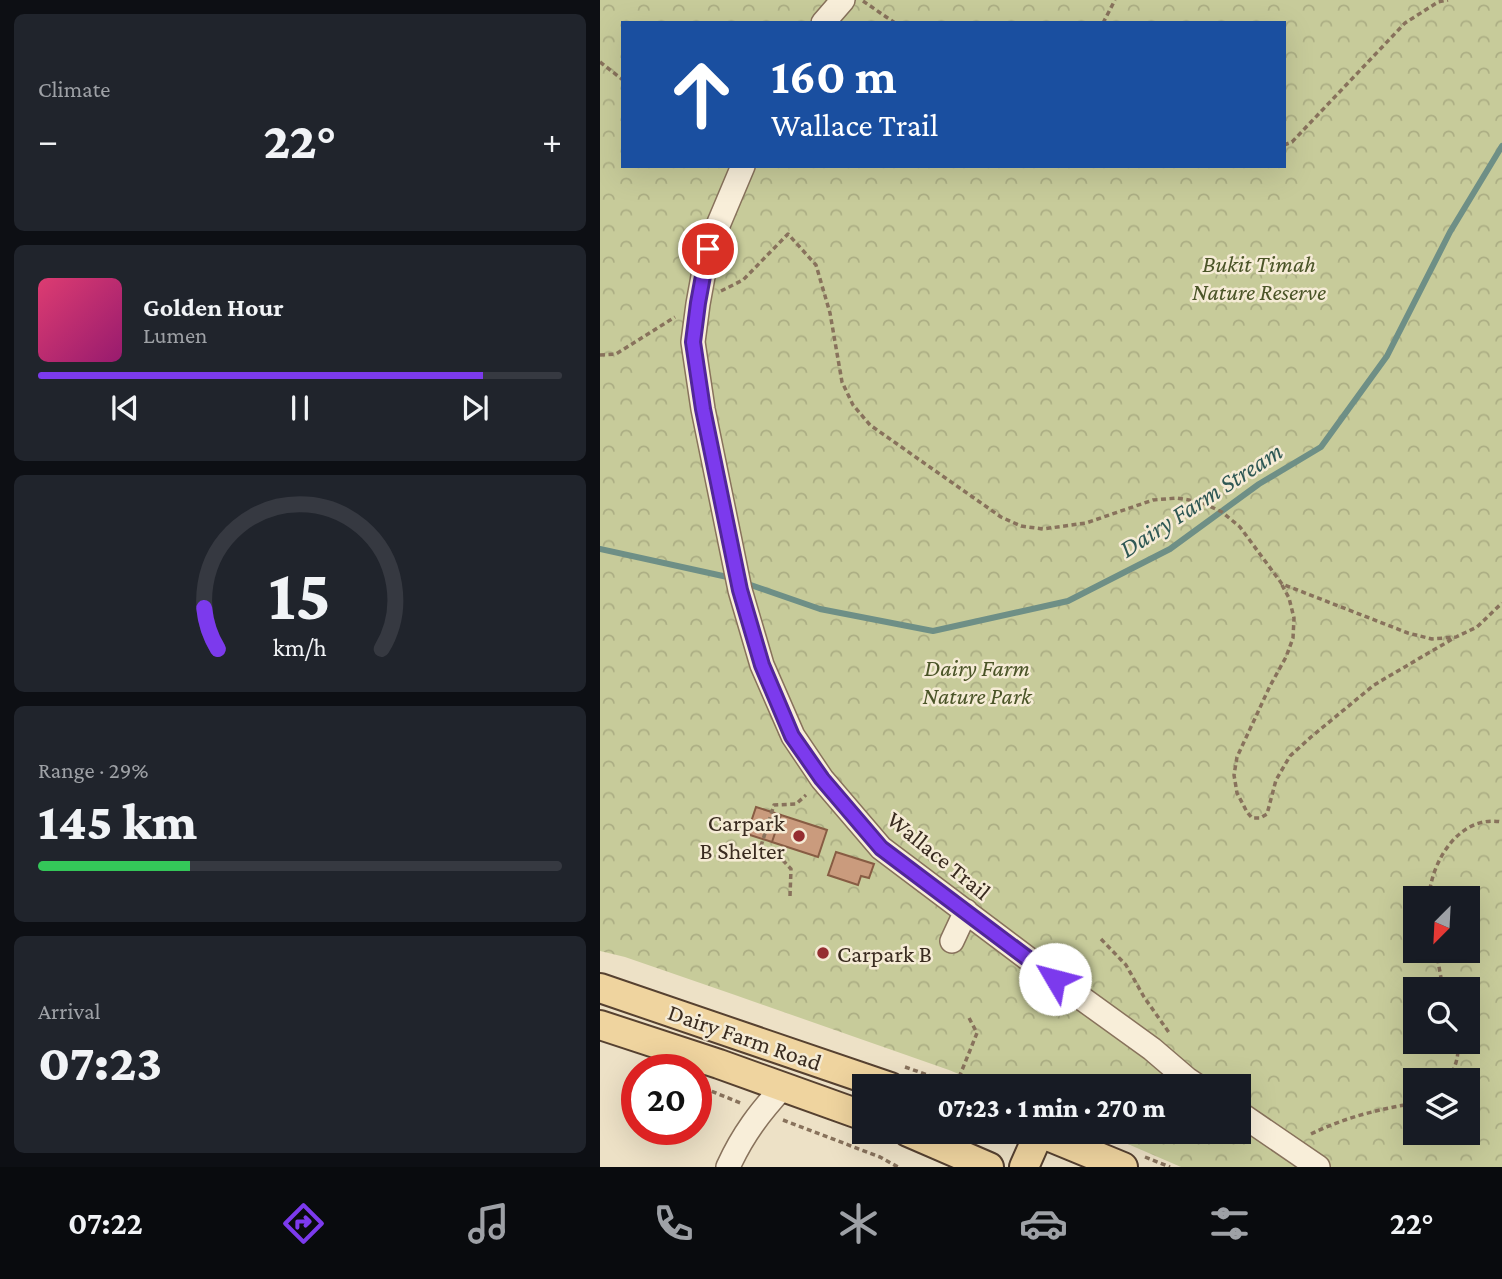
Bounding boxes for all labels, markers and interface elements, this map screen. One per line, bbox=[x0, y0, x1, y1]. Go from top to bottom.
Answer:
icon: ahead bbox=[656, 49, 747, 140]
text: 160 m bbox=[771, 49, 897, 104]
text: Climate bbox=[38, 76, 110, 102]
text: Wallace Trail bbox=[771, 107, 938, 143]
text: 22° bbox=[263, 111, 337, 169]
text: − bbox=[38, 119, 58, 161]
text: + bbox=[542, 119, 562, 161]
pin bbox=[678, 219, 738, 279]
icon: arrive bbox=[689, 230, 727, 268]
park label: Bukit Timah Nature Reserve bbox=[1192, 250, 1326, 305]
text: Golden Hour bbox=[143, 293, 284, 322]
text: Lumen bbox=[143, 322, 207, 348]
icon: previous bbox=[106, 389, 144, 427]
icon: pause bbox=[281, 389, 319, 427]
icon: next bbox=[456, 389, 494, 427]
water label: Dairy Farm Stream bbox=[1114, 436, 1288, 564]
text: 15 bbox=[269, 555, 331, 636]
text: km/h bbox=[273, 634, 327, 661]
park label: Dairy Farm Nature Park bbox=[922, 654, 1033, 709]
text: Range · 29% bbox=[38, 757, 148, 783]
text: 145 km bbox=[38, 792, 197, 850]
street label: Wallace Trail bbox=[882, 805, 996, 905]
place label: Carpark B Shelter bbox=[700, 809, 786, 864]
marker: Carpark B Shelter bbox=[791, 828, 807, 844]
north arrow bbox=[1403, 886, 1480, 962]
map controls bbox=[1403, 886, 1480, 1145]
place label: Carpark B bbox=[837, 940, 932, 967]
position arrow bbox=[1018, 942, 1092, 1016]
marker: Carpark B bbox=[815, 945, 831, 961]
button: search bbox=[1403, 977, 1480, 1054]
text: Arrival bbox=[38, 998, 101, 1024]
street label: Dairy Farm Road bbox=[665, 998, 826, 1076]
text: 07:23 bbox=[38, 1033, 162, 1091]
speed limit sign: 20 bbox=[621, 1054, 712, 1145]
button: layers bbox=[1403, 1068, 1480, 1145]
text: 07:23 · 1 min · 270 m bbox=[937, 1094, 1166, 1123]
icon: directions bbox=[279, 1199, 328, 1248]
icon: music bbox=[464, 1199, 513, 1248]
icon: phone bbox=[649, 1199, 698, 1248]
icon: climate bbox=[834, 1199, 883, 1248]
icon: car bbox=[1019, 1199, 1068, 1248]
icon: filters bbox=[1205, 1199, 1254, 1248]
text: 07:22 bbox=[68, 1205, 143, 1241]
text: 22° bbox=[1390, 1205, 1434, 1241]

